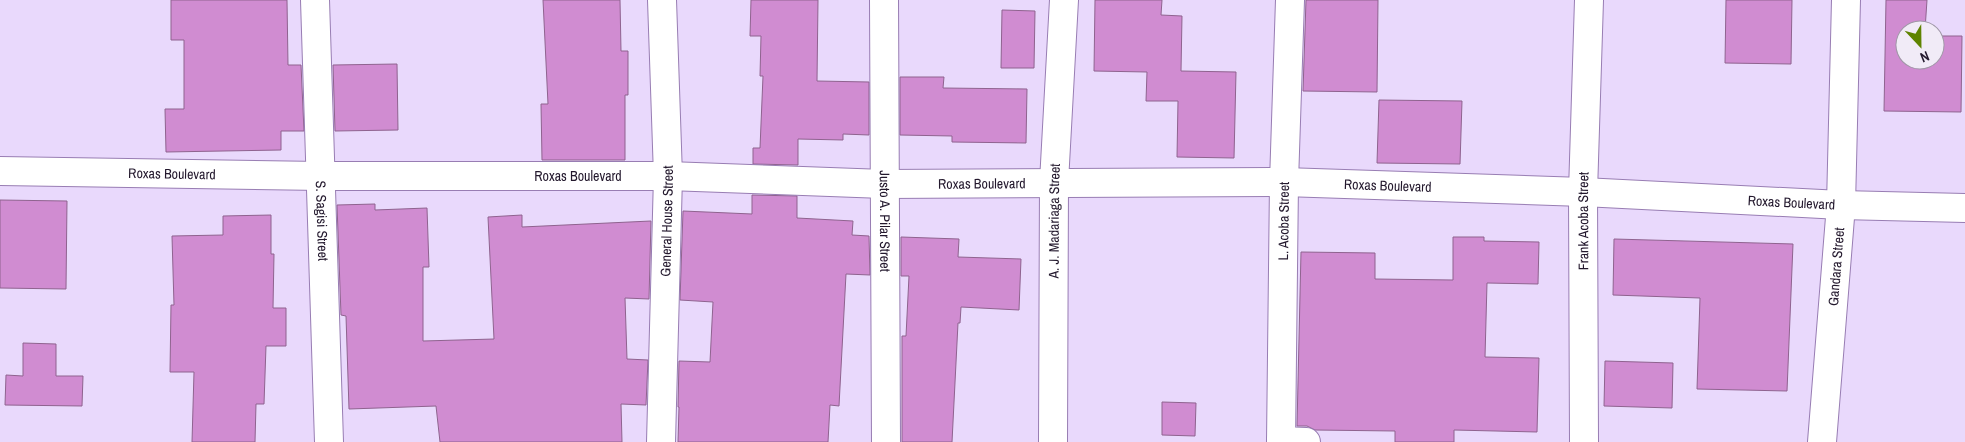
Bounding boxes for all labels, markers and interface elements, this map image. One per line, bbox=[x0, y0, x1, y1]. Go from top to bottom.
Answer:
north arrow bbox=[1895, 20, 1945, 70]
text: N bbox=[1918, 47, 1932, 67]
street label: A. J. Madariaga Street bbox=[1045, 163, 1064, 280]
street label: Roxas Boulevard bbox=[128, 164, 216, 183]
street label: General House Street bbox=[656, 165, 677, 277]
street label: Roxas Boulevard bbox=[534, 167, 622, 185]
street label: Justo A. Pilar Street bbox=[876, 170, 894, 272]
street label: Frank Acoba Street bbox=[1574, 172, 1593, 270]
street label: Roxas Boulevard bbox=[938, 174, 1026, 193]
street label: Roxas Boulevard bbox=[1344, 175, 1432, 196]
street label: S. Sagisi Street bbox=[312, 180, 332, 261]
street label: L. Acoba Street bbox=[1274, 182, 1293, 260]
street label: Roxas Boulevard bbox=[1747, 191, 1836, 214]
street label: Gandara Street bbox=[1824, 227, 1848, 306]

